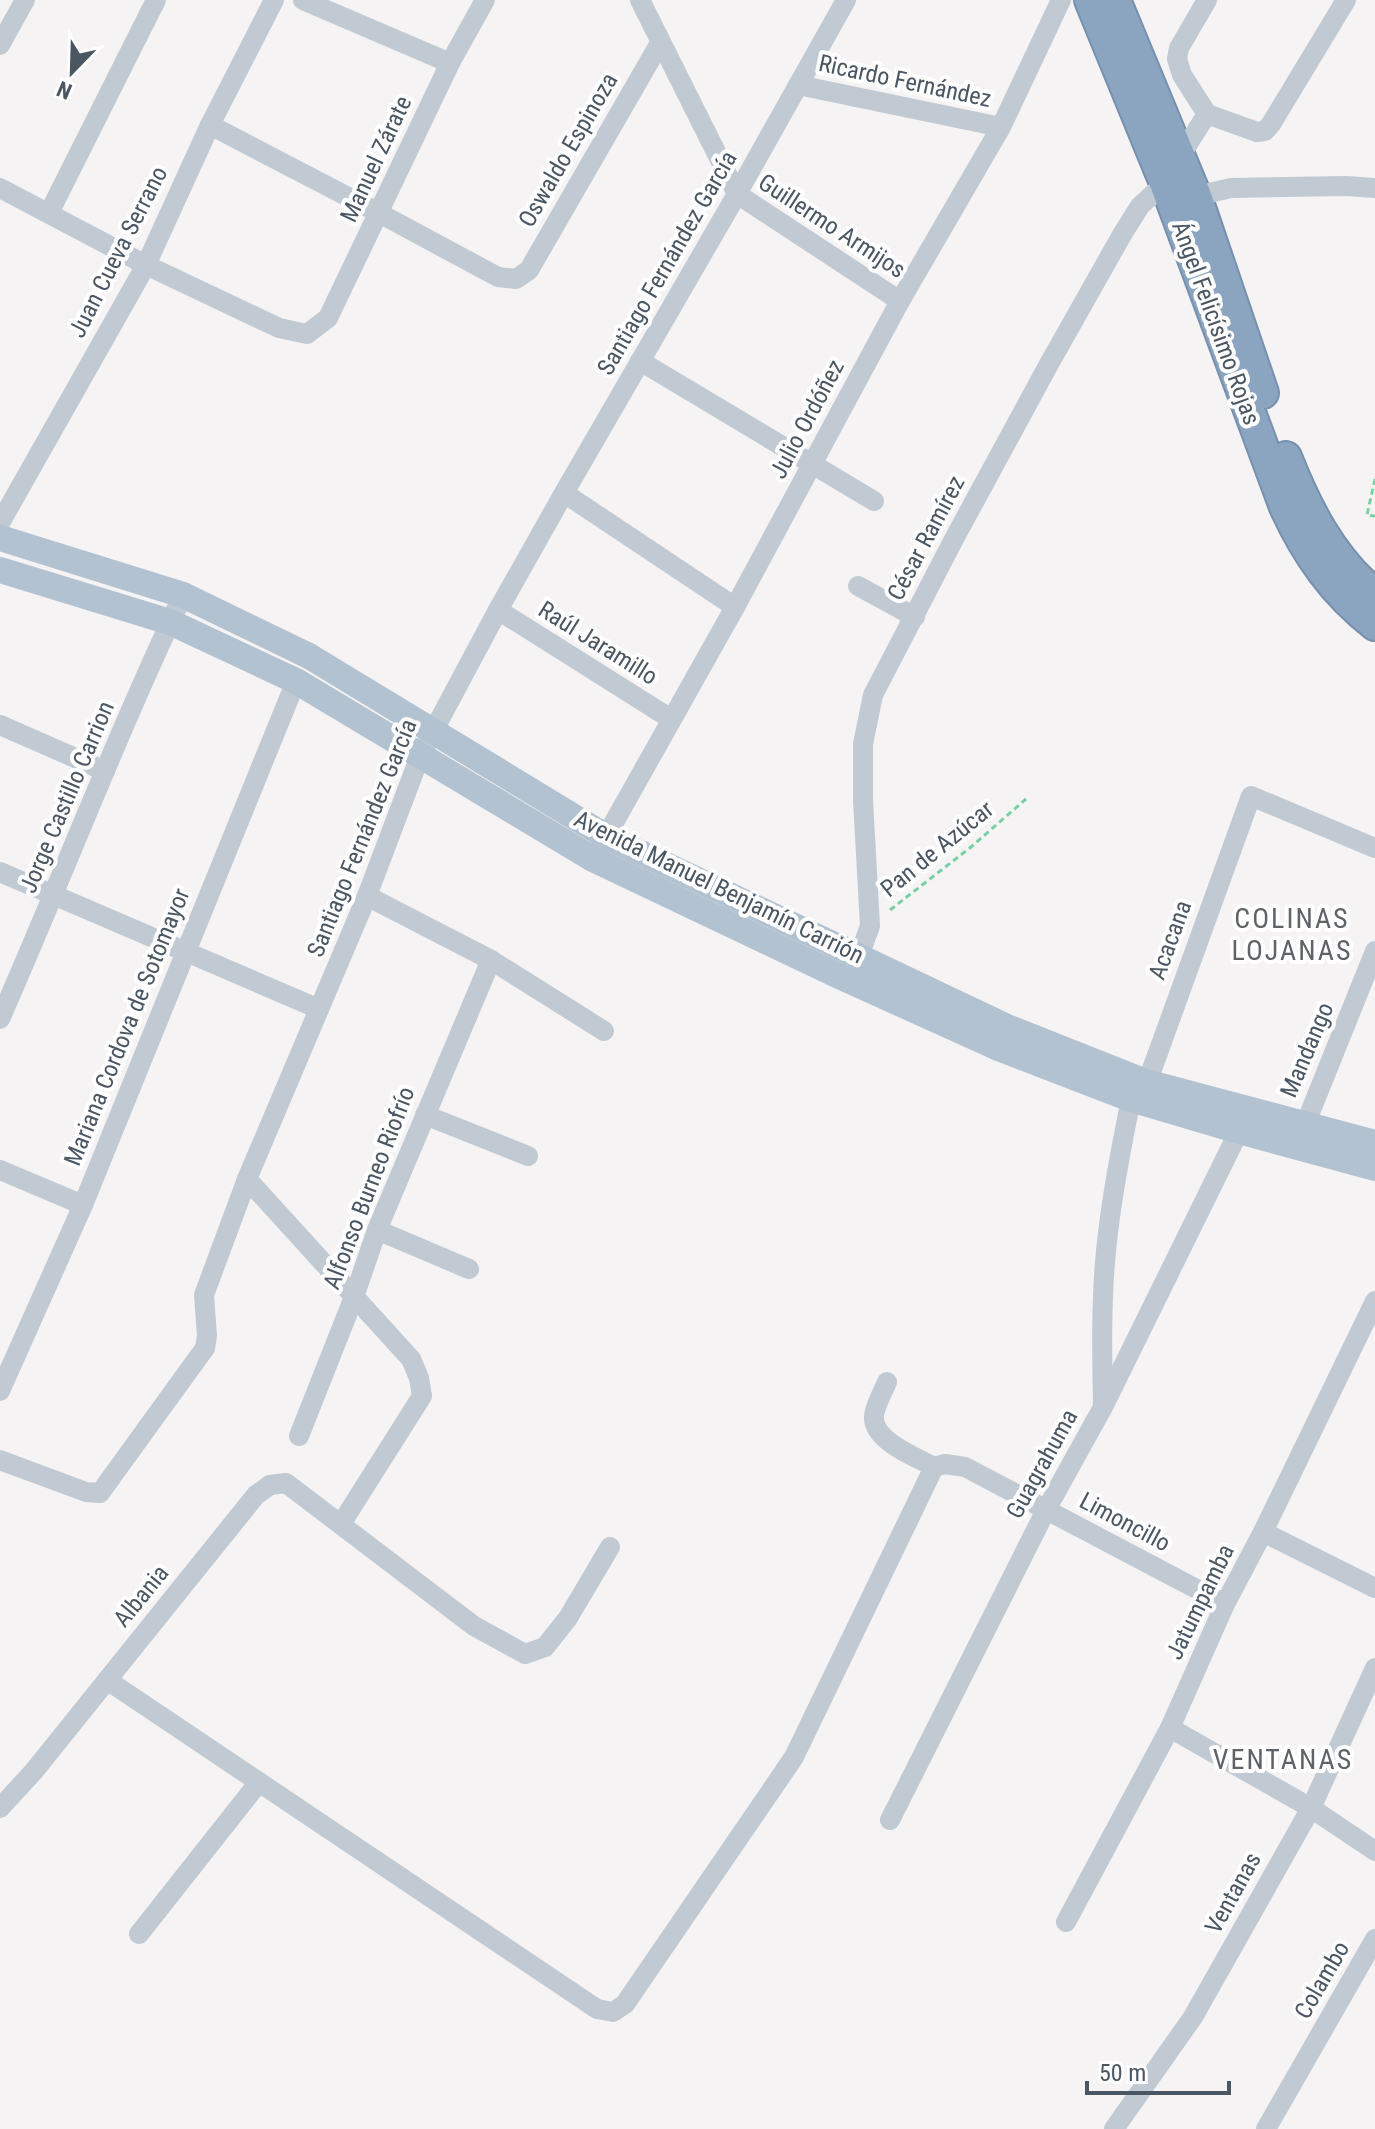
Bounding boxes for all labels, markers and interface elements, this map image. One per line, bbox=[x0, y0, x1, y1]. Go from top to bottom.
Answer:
north arrow bbox=[32, 32, 112, 112]
street label: Ricardo Fernández bbox=[816, 49, 994, 113]
street label: Oswaldo Espinoza bbox=[513, 68, 623, 232]
text: N bbox=[53, 76, 75, 104]
street label: Manuel Zárate bbox=[335, 92, 417, 226]
street label: Santiago Fernández García bbox=[591, 146, 743, 380]
street label: Juan Cueva Serrano bbox=[63, 162, 173, 342]
street label: Guillermo Armijos bbox=[753, 168, 911, 284]
street label: Ángel Felicísimo Rojas bbox=[1166, 217, 1266, 429]
street label: Julio Ordóñez bbox=[764, 355, 850, 483]
street label: César Ramírez bbox=[881, 471, 971, 605]
street label: Raúl Jaramillo bbox=[533, 595, 663, 691]
street label: Jorge Castillo Carrion bbox=[14, 697, 120, 897]
street label: Santiago Fernández García bbox=[301, 715, 423, 961]
street label: Pan de Azúcar bbox=[875, 795, 999, 903]
street label: Avenida Manuel Benjamín Carrión bbox=[570, 805, 868, 969]
street label: Mariana Cordova de Sotomayor bbox=[58, 884, 196, 1170]
street label: Acacana bbox=[1143, 897, 1197, 983]
district label: COLINAS LOJANAS bbox=[1232, 902, 1352, 967]
street label: Mandango bbox=[1275, 998, 1339, 1102]
street label: Alfonso Burneo Riofrío bbox=[318, 1083, 420, 1293]
street label: Guagrahuma bbox=[1001, 1405, 1083, 1523]
street label: Limoncillo bbox=[1075, 1487, 1175, 1557]
street label: Jatumpamba bbox=[1160, 1540, 1240, 1664]
street label: Albania bbox=[108, 1559, 174, 1633]
district label: VENTANAS bbox=[1213, 1743, 1353, 1776]
street label: Ventanas bbox=[1199, 1848, 1267, 1938]
street label: Colambo bbox=[1289, 1936, 1355, 2024]
scale bar bbox=[1087, 2045, 1229, 2095]
text: 50 m bbox=[1099, 2059, 1146, 2087]

